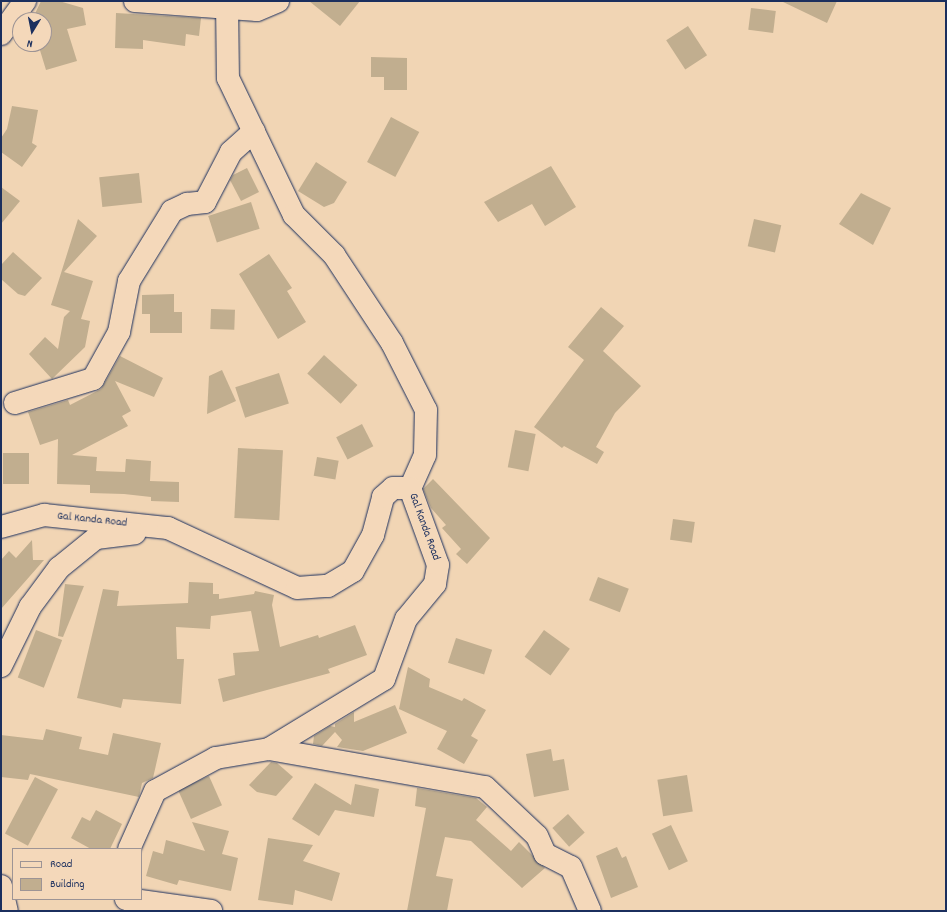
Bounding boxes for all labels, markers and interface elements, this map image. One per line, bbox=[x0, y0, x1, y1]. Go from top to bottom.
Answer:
north arrow bbox=[12, 12, 52, 52]
text: N bbox=[26, 34, 34, 51]
street label: Gal Kanda Road bbox=[405, 491, 443, 563]
street label: Gal Kanda Road bbox=[56, 509, 128, 531]
legend bbox=[12, 848, 142, 900]
text: Road bbox=[50, 856, 72, 873]
text: Building bbox=[50, 876, 85, 893]

